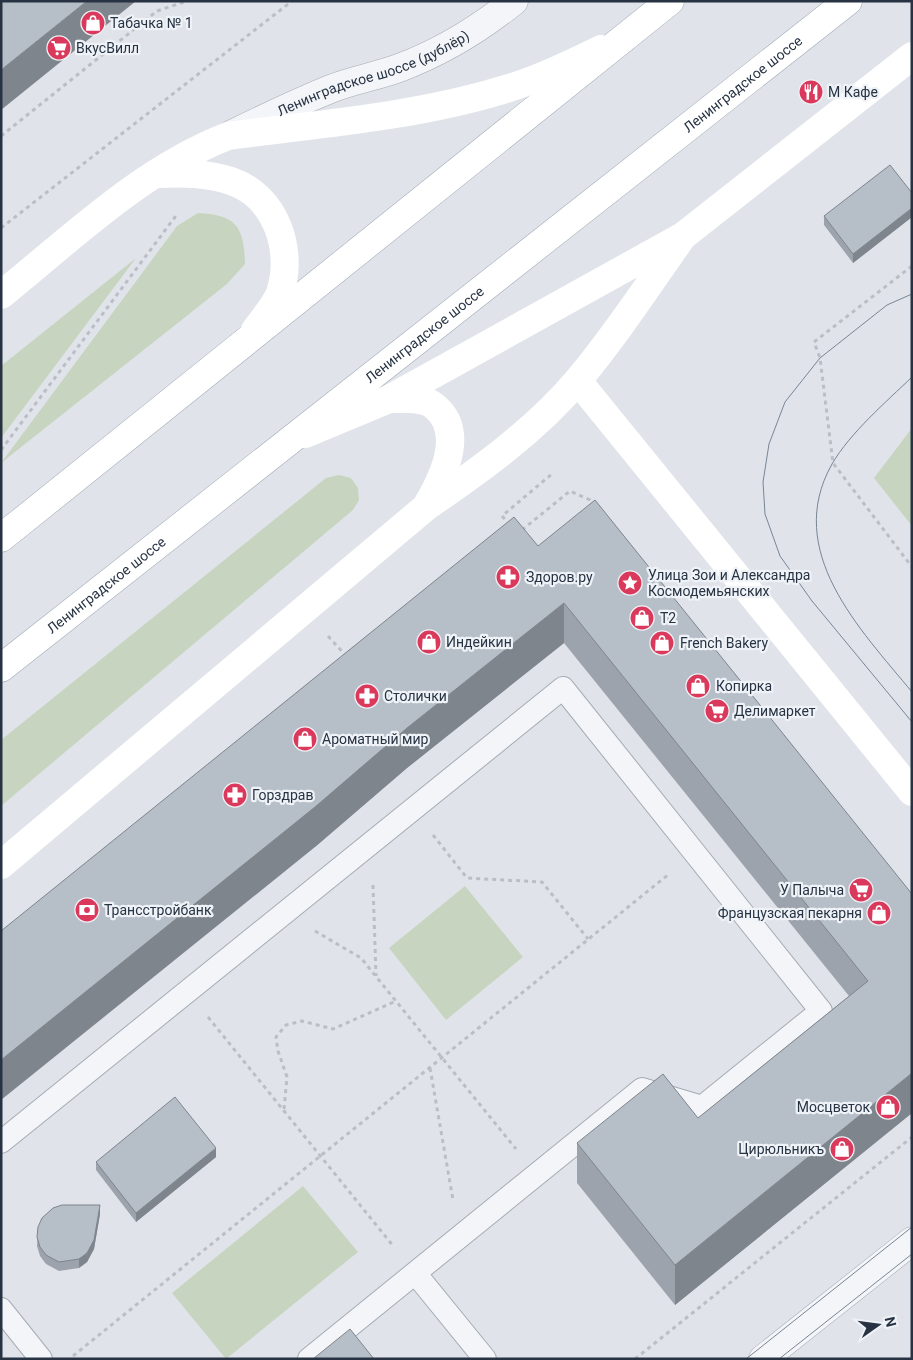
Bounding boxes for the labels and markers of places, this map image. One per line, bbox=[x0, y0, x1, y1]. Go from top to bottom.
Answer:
shop icon: Табачка № 1 bbox=[80, 10, 106, 36]
place label: Табачка № 1 bbox=[110, 15, 193, 31]
supermarket icon: ВкусВилл bbox=[46, 35, 72, 61]
place label: ВкусВилл bbox=[76, 40, 139, 56]
restaurant icon: М Кафе bbox=[798, 79, 824, 105]
place label: М Кафе bbox=[828, 84, 878, 100]
pharmacy icon: Здоров.ру bbox=[495, 564, 521, 590]
place label: Улица Зои и Александра Космодемьянских bbox=[648, 567, 810, 599]
place label: Здоров.ру bbox=[526, 569, 593, 585]
place icon: Улица Зои и Александра Космодемьянских bbox=[617, 570, 643, 596]
shop icon: T2 bbox=[629, 605, 655, 631]
place label: T2 bbox=[660, 610, 676, 626]
shop icon: Индейкин bbox=[416, 629, 442, 655]
shop icon: French Bakery bbox=[649, 630, 675, 656]
place label: Индейкин bbox=[446, 634, 512, 650]
place label: French Bakery bbox=[680, 635, 768, 651]
shop icon: Копирка bbox=[685, 673, 711, 699]
place label: Копирка bbox=[716, 678, 772, 694]
pharmacy icon: Столички bbox=[354, 683, 380, 709]
place label: Столички bbox=[384, 688, 447, 704]
supermarket icon: Делимаркет bbox=[704, 698, 730, 724]
place label: Делимаркет bbox=[734, 703, 816, 719]
shop icon: Ароматный мир bbox=[292, 726, 318, 752]
place label: Ароматный мир bbox=[322, 731, 429, 747]
pharmacy icon: Горздрав bbox=[222, 782, 248, 808]
place label: Горздрав bbox=[252, 787, 313, 803]
supermarket icon: У Палыча bbox=[848, 877, 874, 903]
place label: У Палыча bbox=[780, 882, 844, 898]
bank icon: Трансстройбанк bbox=[74, 897, 100, 923]
shop icon: Французская пекарня bbox=[866, 900, 892, 926]
place label: Трансстройбанк bbox=[104, 902, 212, 918]
place label: Французская пекарня bbox=[718, 905, 862, 921]
shop icon: Мосцветок bbox=[875, 1094, 901, 1120]
place label: Мосцветок bbox=[797, 1099, 870, 1115]
shop icon: Цирюльникъ bbox=[829, 1136, 855, 1162]
place label: Цирюльникъ bbox=[738, 1141, 824, 1157]

